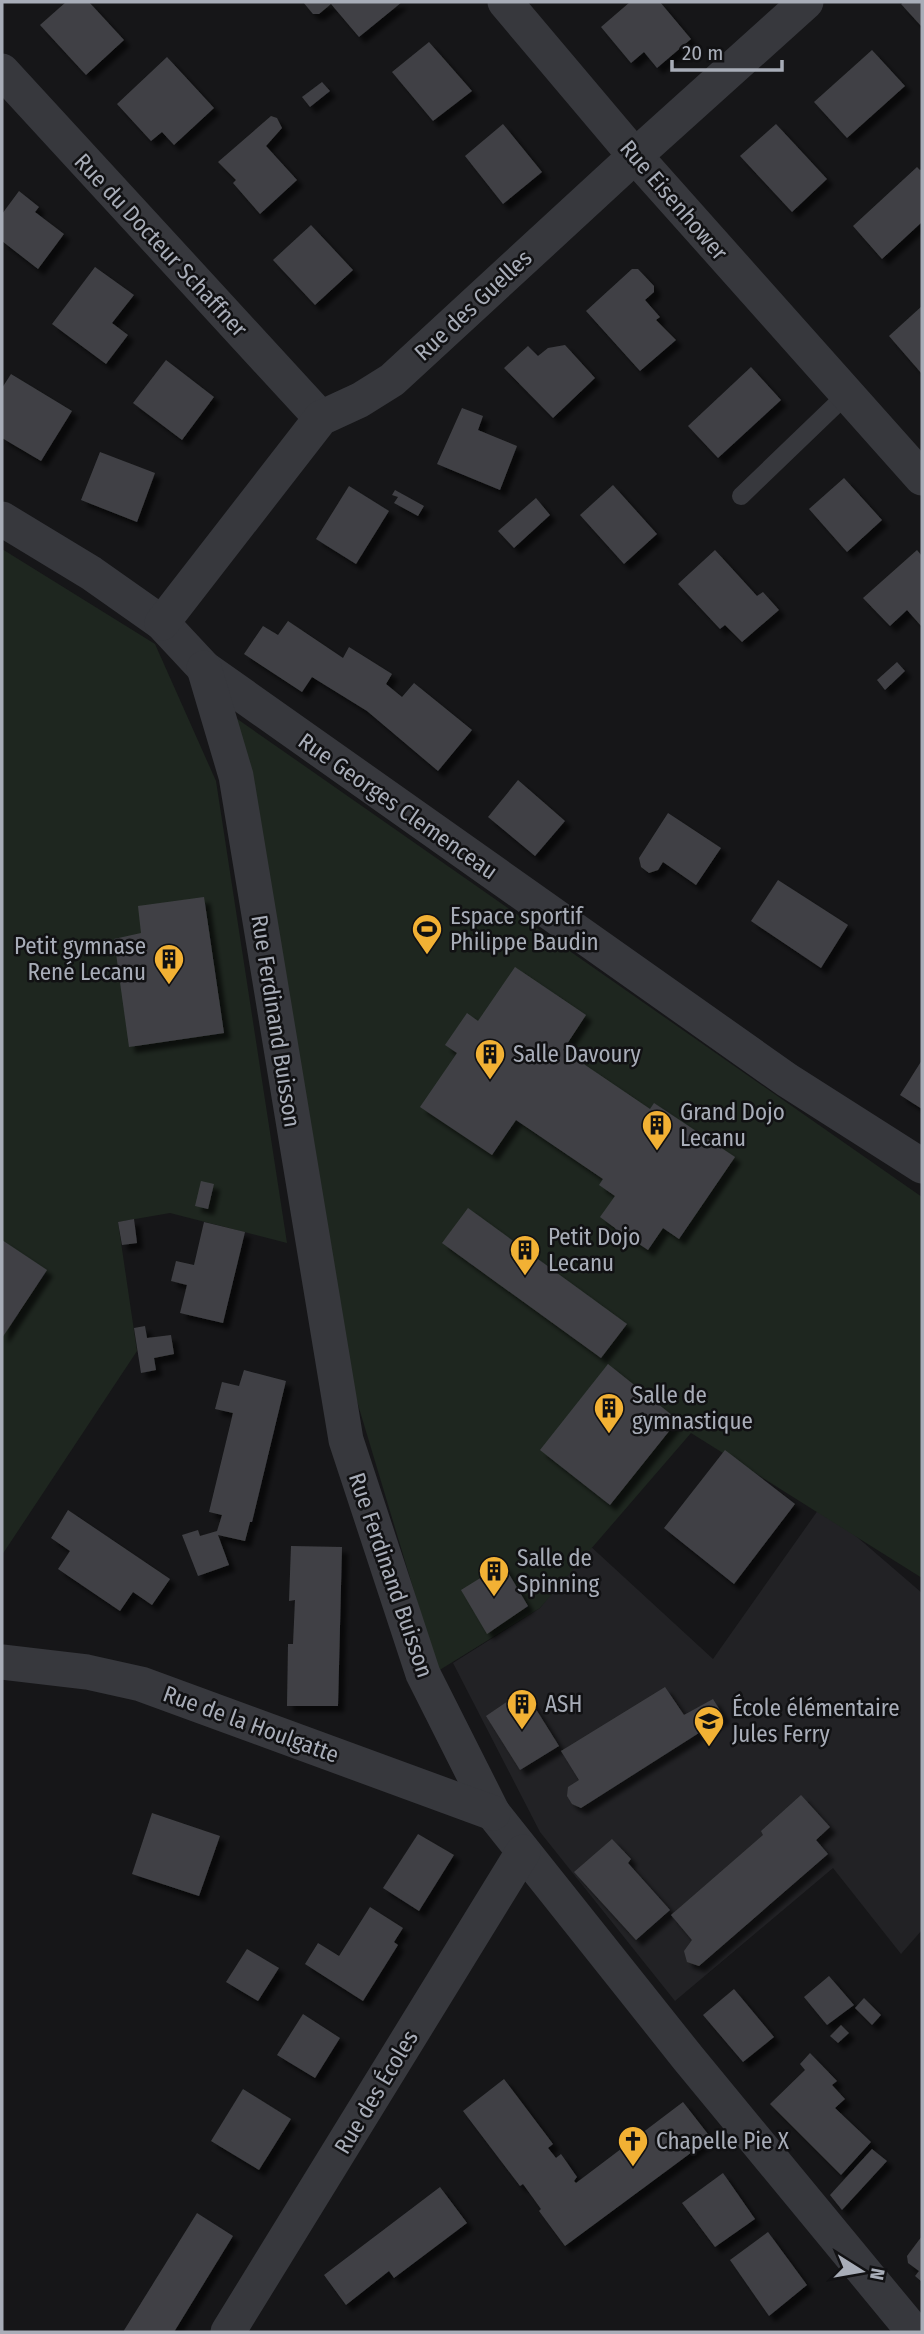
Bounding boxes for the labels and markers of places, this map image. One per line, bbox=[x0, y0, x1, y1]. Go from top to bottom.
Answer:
place label: Espace sportif Philippe Baudin bbox=[450, 902, 599, 956]
sports icon: Espace sportif Philippe Baudin bbox=[410, 912, 444, 956]
place label: Petit gymnase René Lecanu bbox=[14, 932, 146, 986]
building icon: Petit gymnase René Lecanu bbox=[152, 942, 186, 986]
building icon: Salle Davoury bbox=[473, 1037, 507, 1081]
place label: Salle Davoury bbox=[513, 1040, 642, 1068]
place label: Grand Dojo Lecanu bbox=[680, 1098, 785, 1152]
building icon: Grand Dojo Lecanu bbox=[640, 1108, 674, 1152]
place label: Petit Dojo Lecanu bbox=[548, 1223, 640, 1277]
building icon: Petit Dojo Lecanu bbox=[508, 1233, 542, 1277]
place label: Salle de gymnastique bbox=[632, 1381, 753, 1435]
building icon: Salle de gymnastique bbox=[592, 1391, 626, 1435]
place label: Salle de Spinning bbox=[517, 1544, 600, 1598]
building icon: Salle de Spinning bbox=[477, 1554, 511, 1598]
building icon: ASH bbox=[505, 1687, 539, 1731]
place label: ASH bbox=[545, 1690, 582, 1718]
place label: École élémentaire Jules Ferry bbox=[732, 1693, 900, 1748]
school or university icon: École élémentaire Jules Ferry bbox=[692, 1704, 726, 1748]
church icon: Chapelle Pie X bbox=[616, 2124, 650, 2168]
place label: Chapelle Pie X bbox=[656, 2127, 790, 2155]

